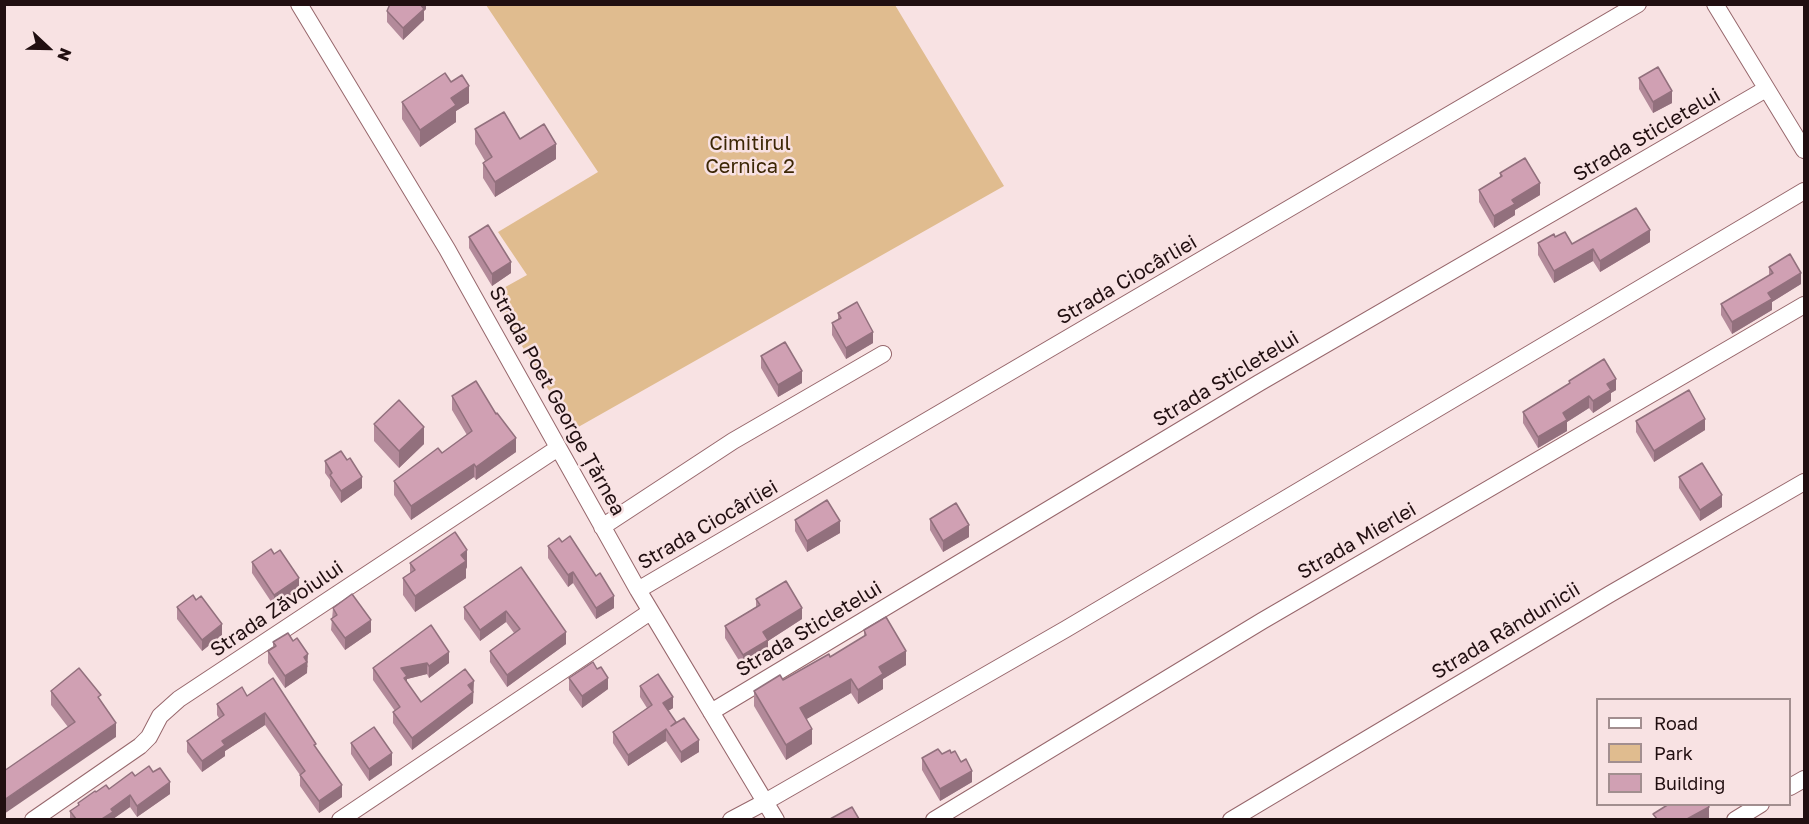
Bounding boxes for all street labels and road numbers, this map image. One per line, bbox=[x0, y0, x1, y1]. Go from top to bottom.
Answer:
street label: Strada Sticletelui bbox=[1569, 83, 1725, 187]
street label: Strada Ciocârliei bbox=[1053, 230, 1201, 330]
street label: Strada Poet George Țărnea bbox=[484, 282, 630, 520]
street label: Strada Sticletelui bbox=[1149, 326, 1303, 432]
street label: Strada Ciocârliei bbox=[634, 475, 782, 575]
street label: Strada Mierlei bbox=[1293, 497, 1421, 585]
street label: Strada Zăvoiului bbox=[206, 556, 348, 662]
street label: Strada Sticletelui bbox=[732, 576, 886, 682]
street label: Strada Rândunicii bbox=[1428, 577, 1584, 685]

